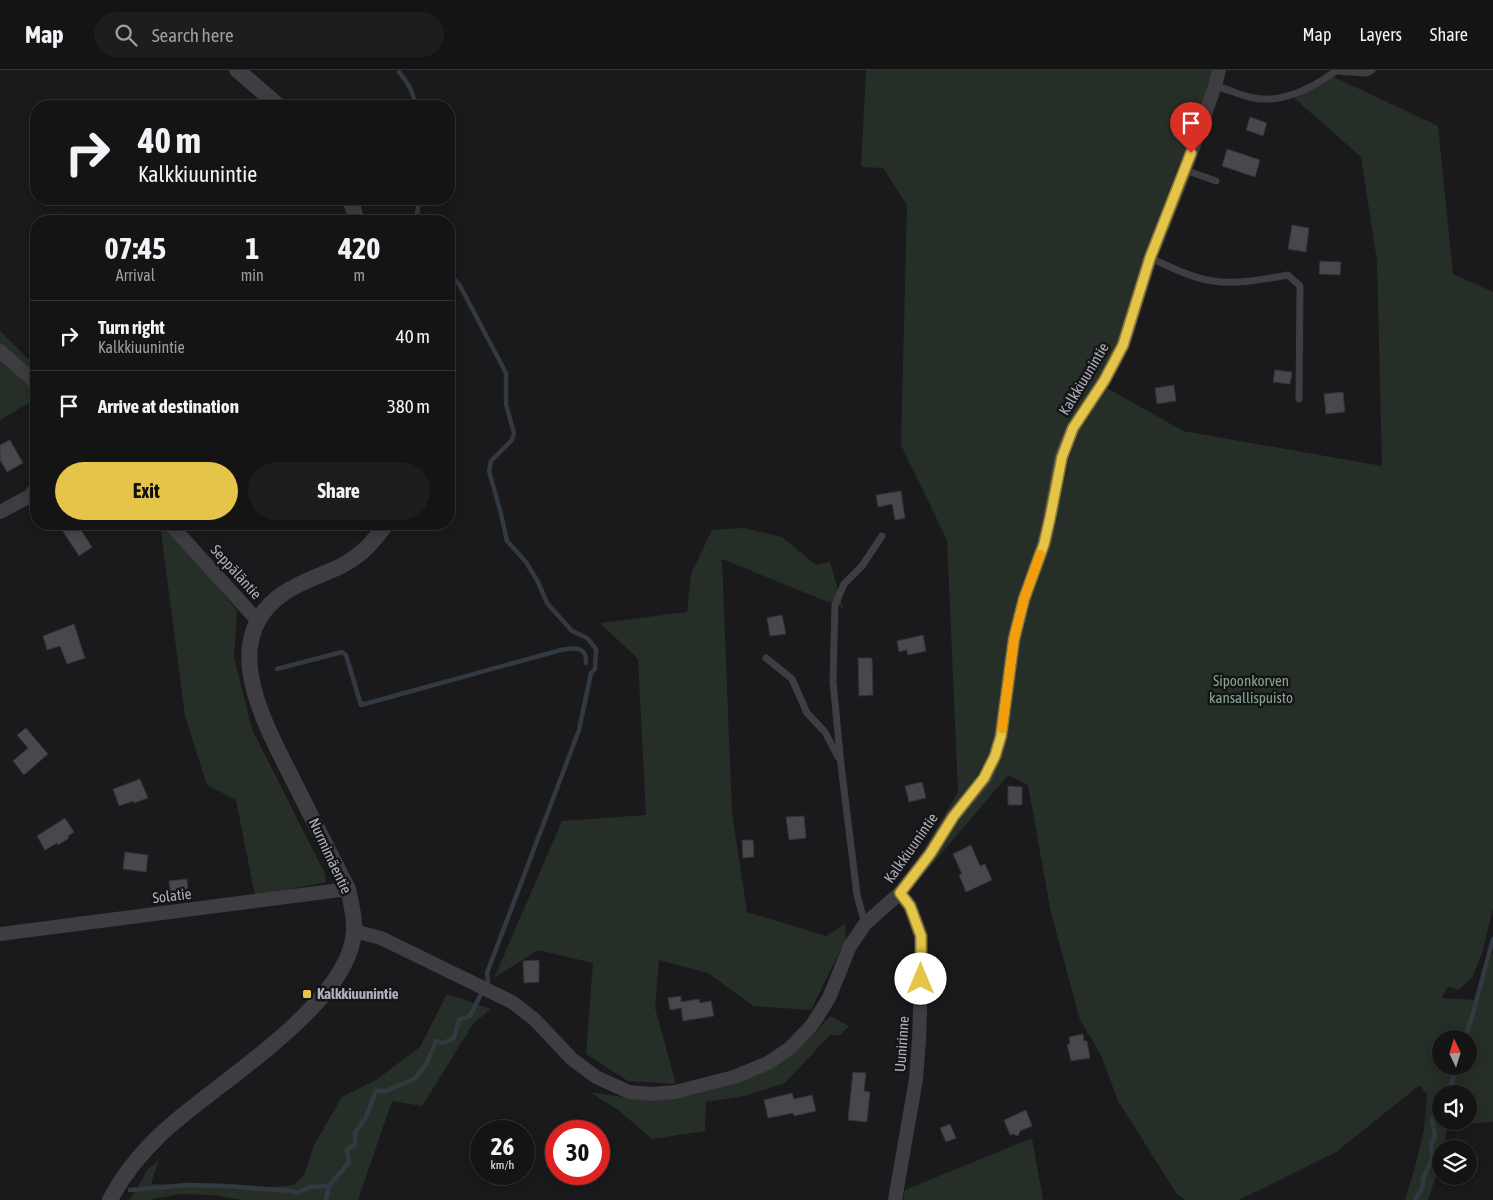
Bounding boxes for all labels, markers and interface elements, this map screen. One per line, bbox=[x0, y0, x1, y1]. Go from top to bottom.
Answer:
search box bbox=[94, 12, 444, 57]
text: Map bbox=[25, 21, 64, 48]
icon: search bbox=[112, 21, 140, 49]
text: Search here bbox=[152, 24, 234, 46]
text: Map bbox=[1302, 24, 1331, 45]
text: Layers bbox=[1359, 24, 1402, 45]
text: Share bbox=[1430, 24, 1468, 45]
pin bbox=[1170, 102, 1212, 153]
icon: arrive bbox=[1177, 109, 1205, 137]
icon: right bbox=[55, 120, 120, 185]
text: 40 m bbox=[138, 120, 201, 160]
text: Kalkkiuunintie bbox=[138, 161, 257, 187]
text: 07:45 bbox=[104, 231, 166, 265]
text: 1 bbox=[245, 231, 259, 265]
text: 420 bbox=[338, 231, 380, 265]
text: Arrival bbox=[116, 266, 155, 284]
text: min bbox=[241, 266, 264, 284]
text: m bbox=[354, 266, 365, 284]
text: Turn right bbox=[98, 316, 165, 338]
icon: right bbox=[55, 322, 83, 350]
text: 40 m bbox=[396, 325, 430, 347]
text: Kalkkiuunintie bbox=[98, 338, 185, 356]
street label: Kalkkiuunintie bbox=[1055, 339, 1112, 418]
icon: arrive bbox=[55, 392, 83, 420]
text: Arrive at destination bbox=[98, 395, 239, 417]
text: 380 m bbox=[387, 395, 430, 417]
button: Exit bbox=[55, 462, 238, 520]
button: Share bbox=[248, 462, 430, 520]
street label: Seppäläntie bbox=[208, 541, 265, 602]
park label: Sipoonkorven kansallispuisto bbox=[1209, 672, 1293, 706]
street label: Kalkkiuunintie bbox=[880, 809, 941, 886]
street label: Nurmimäentie bbox=[306, 815, 355, 896]
street label: Solatie bbox=[152, 885, 192, 906]
position arrow bbox=[894, 952, 946, 1004]
place label: Kalkkiuunintie bbox=[317, 985, 399, 1002]
marker: Kalkkiuunintie bbox=[301, 988, 313, 1000]
street label: Uunirinne bbox=[891, 1015, 912, 1073]
north arrow bbox=[1432, 1030, 1478, 1075]
map controls bbox=[1432, 1030, 1477, 1185]
button: sound bbox=[1432, 1085, 1477, 1130]
speed limit sign: 30 bbox=[545, 1120, 610, 1185]
text: 26 bbox=[491, 1132, 514, 1160]
button: layers bbox=[1432, 1140, 1477, 1185]
text: km/h bbox=[491, 1158, 514, 1172]

